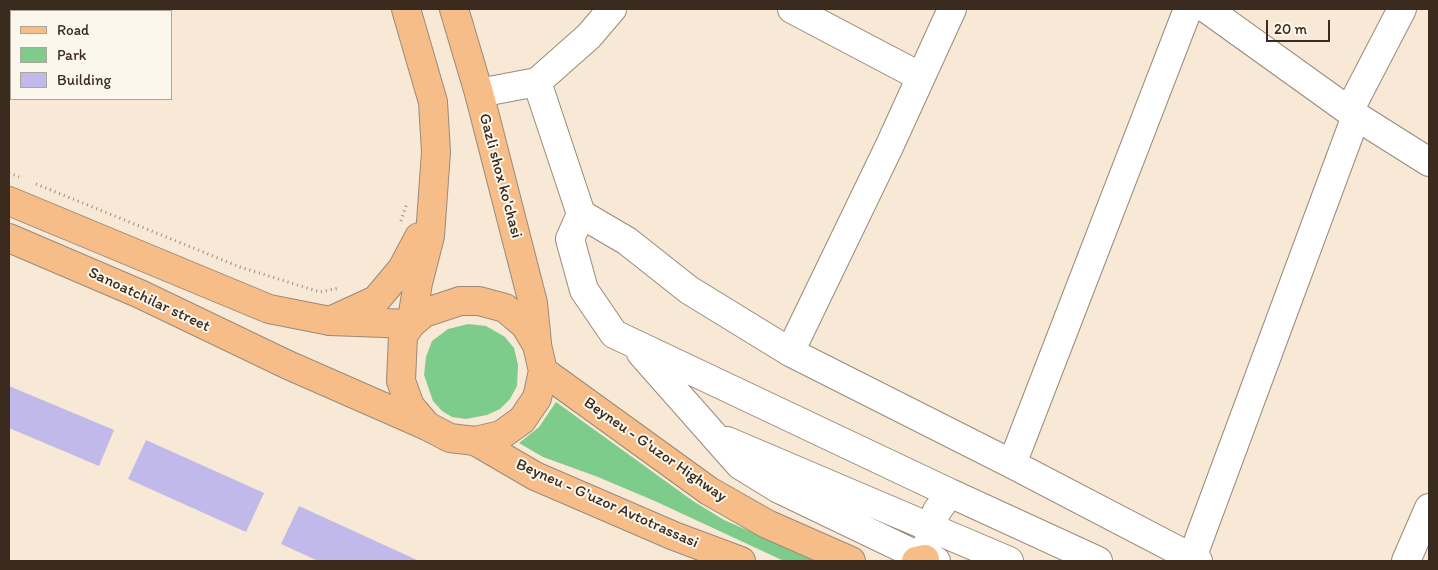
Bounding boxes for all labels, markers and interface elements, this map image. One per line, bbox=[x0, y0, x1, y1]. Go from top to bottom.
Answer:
legend bbox=[10, 10, 172, 100]
scale bar bbox=[1268, 10, 1332, 42]
text: 20 m bbox=[1274, 20, 1307, 38]
text: Road bbox=[57, 21, 89, 39]
text: Park bbox=[57, 46, 87, 64]
text: Building bbox=[57, 71, 111, 89]
street label: Gazli shox ko'chasi bbox=[474, 112, 526, 240]
street label: Sanoatchilar street bbox=[85, 263, 213, 337]
street label: Beyneu - G'uzor Highway bbox=[580, 393, 730, 507]
street label: Beyneu - G'uzor Avtotrassasi bbox=[513, 455, 701, 553]

